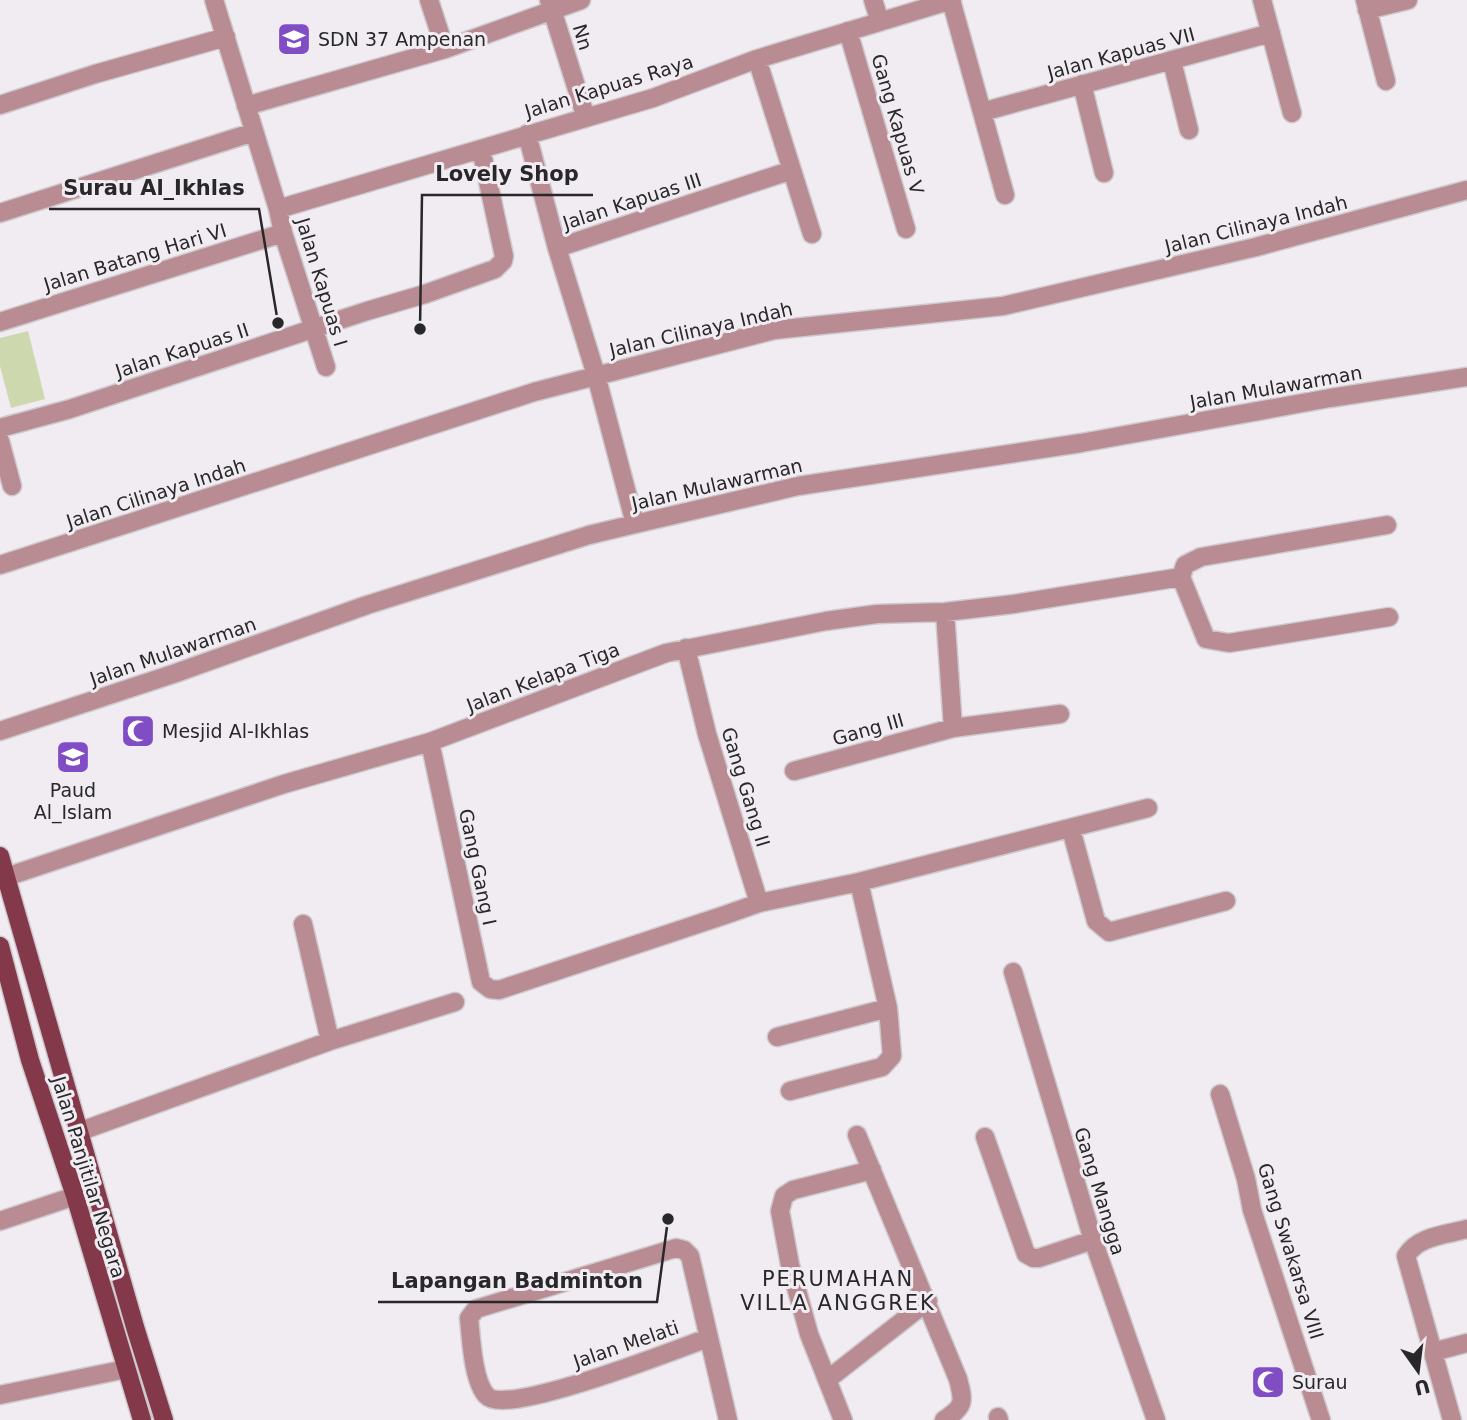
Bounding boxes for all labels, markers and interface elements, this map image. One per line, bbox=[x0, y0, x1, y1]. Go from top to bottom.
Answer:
school or university icon: SDN 37 Ampenan bbox=[275, 20, 313, 58]
street label: Nn bbox=[569, 21, 597, 53]
street label: Jalan Kapuas VII bbox=[1044, 23, 1197, 84]
place label: SDN 37 Ampenan bbox=[318, 28, 486, 50]
street label: Jalan Kapuas Raya bbox=[521, 50, 696, 122]
street label: Gang Kapuas V bbox=[867, 51, 929, 197]
callout: Lovely Shop bbox=[422, 153, 593, 195]
text: Lovely Shop bbox=[435, 162, 579, 186]
callout: Surau Al_Ikhlas bbox=[49, 167, 259, 209]
street label: Jalan Kapuas III bbox=[559, 168, 704, 234]
text: Surau Al_Ikhlas bbox=[63, 176, 245, 200]
street label: Jalan Cilinaya Indah bbox=[1161, 191, 1350, 258]
street label: Jalan Kapuas I bbox=[292, 214, 352, 349]
street label: Jalan Batang Hari VI bbox=[40, 219, 229, 296]
street label: Jalan Cilinaya Indah bbox=[606, 297, 795, 361]
street label: Jalan Kapuas II bbox=[112, 318, 251, 382]
street label: Jalan Mulawarman bbox=[1187, 361, 1364, 413]
street label: Jalan Cilinaya Indah bbox=[63, 454, 248, 533]
street label: Jalan Mulawarman bbox=[629, 454, 804, 515]
street label: Jalan Mulawarman bbox=[86, 612, 259, 690]
street label: Jalan Kelapa Tiga bbox=[462, 638, 623, 717]
street label: Gang III bbox=[830, 708, 906, 750]
mosque icon: Mesjid Al-Ikhlas bbox=[119, 712, 157, 750]
place label: Mesjid Al-Ikhlas bbox=[162, 720, 309, 742]
street label: Gang Gang II bbox=[717, 724, 775, 850]
school or university icon: Paud Al_Islam bbox=[54, 738, 92, 776]
place label: Paud Al_Islam bbox=[34, 779, 112, 824]
street label: Gang Gang I bbox=[455, 807, 501, 927]
street label: Jalan Panjitilar Negara bbox=[48, 1073, 130, 1280]
street label: Gang Mangga bbox=[1070, 1124, 1130, 1258]
street label: Gang Swakarsa VIII bbox=[1254, 1160, 1328, 1342]
callout: Lapangan Badminton bbox=[378, 1260, 657, 1302]
district label: PERUMAHAN VILLA ANGGREK bbox=[740, 1267, 936, 1315]
text: Lapangan Badminton bbox=[391, 1269, 643, 1293]
street label: Jalan Melati bbox=[569, 1316, 682, 1373]
north arrow bbox=[1383, 1336, 1453, 1406]
mosque icon: Surau bbox=[1249, 1363, 1287, 1401]
place label: Surau bbox=[1292, 1371, 1348, 1393]
text: U bbox=[1412, 1375, 1432, 1400]

